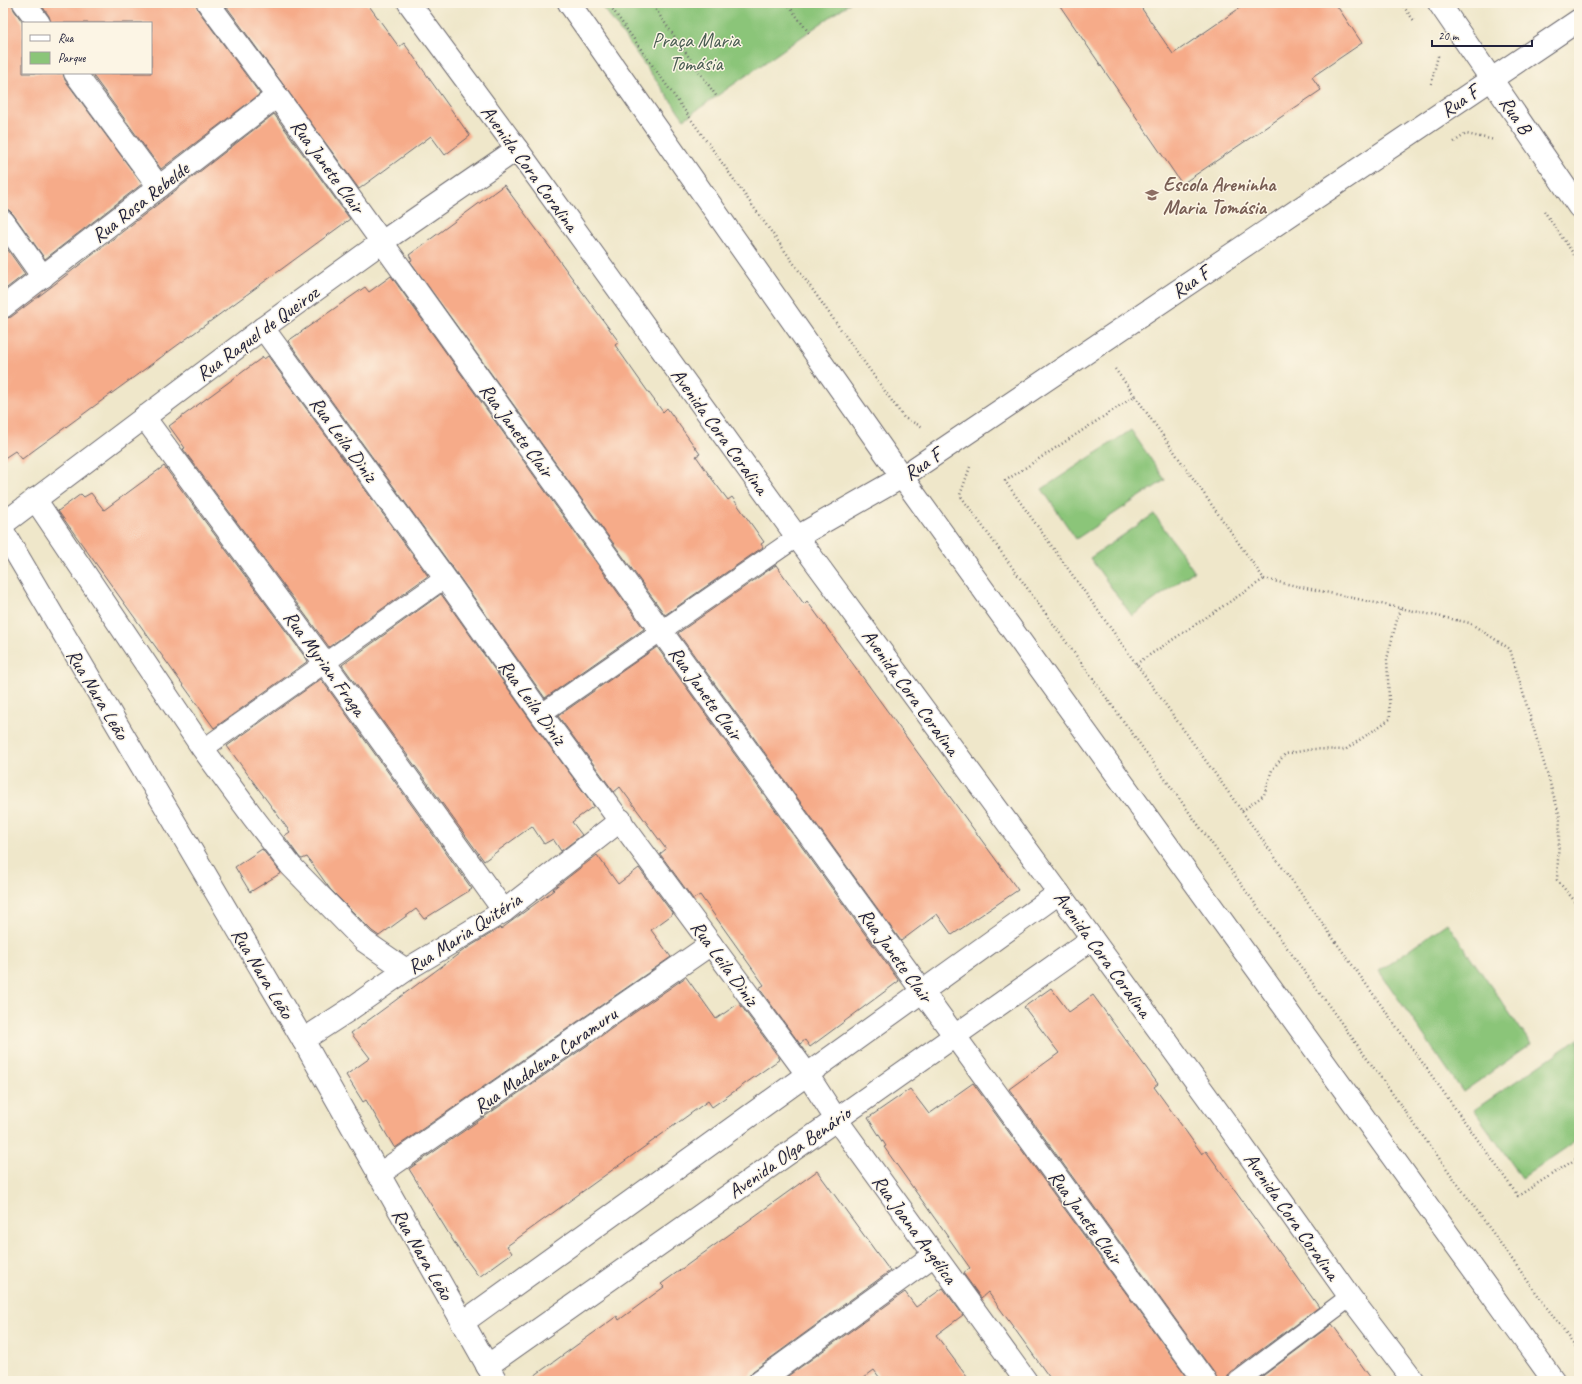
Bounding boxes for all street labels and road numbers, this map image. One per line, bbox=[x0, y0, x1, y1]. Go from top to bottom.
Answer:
street label: Rua F bbox=[1436, 77, 1487, 123]
street label: Rua B bbox=[1494, 91, 1538, 141]
street label: Avenida Cora Coralina bbox=[475, 100, 585, 238]
street label: Rua Janete Clair bbox=[285, 114, 371, 220]
street label: Rua Rosa Rebelde bbox=[87, 156, 195, 248]
street label: Rua F bbox=[1167, 258, 1218, 304]
street label: Rua Raquel de Queiroz bbox=[191, 280, 325, 386]
street label: Avenida Cora Coralina bbox=[665, 363, 775, 501]
street label: Rua Janete Clair bbox=[474, 378, 560, 484]
street label: Rua Leila Diniz bbox=[304, 392, 384, 488]
street label: Rua F bbox=[899, 440, 950, 486]
street label: Rua Myrian Fraga bbox=[278, 606, 372, 722]
street label: Avenida Cora Coralina bbox=[856, 624, 966, 762]
street label: Rua Janete Clair bbox=[663, 641, 749, 747]
street label: Rua Nara Leão bbox=[61, 644, 135, 745]
street label: Rua Leila Diniz bbox=[493, 655, 573, 751]
street label: Rua Maria Quitéria bbox=[403, 886, 528, 980]
street label: Avenida Cora Coralina bbox=[1048, 886, 1158, 1024]
street label: Rua Janete Clair bbox=[853, 903, 939, 1009]
street label: Rua Leila Diniz bbox=[685, 916, 765, 1012]
street label: Rua Nara Leão bbox=[226, 923, 300, 1024]
street label: Rua Madalena Caramuru bbox=[469, 1001, 623, 1119]
street label: Avenida Olga Benário bbox=[723, 1100, 857, 1204]
street label: Avenida Cora Coralina bbox=[1238, 1148, 1346, 1286]
street label: Rua Janete Clair bbox=[1043, 1165, 1129, 1271]
street label: Rua Joana Angélica bbox=[867, 1170, 964, 1290]
street label: Rua Nara Leão bbox=[386, 1204, 459, 1305]

